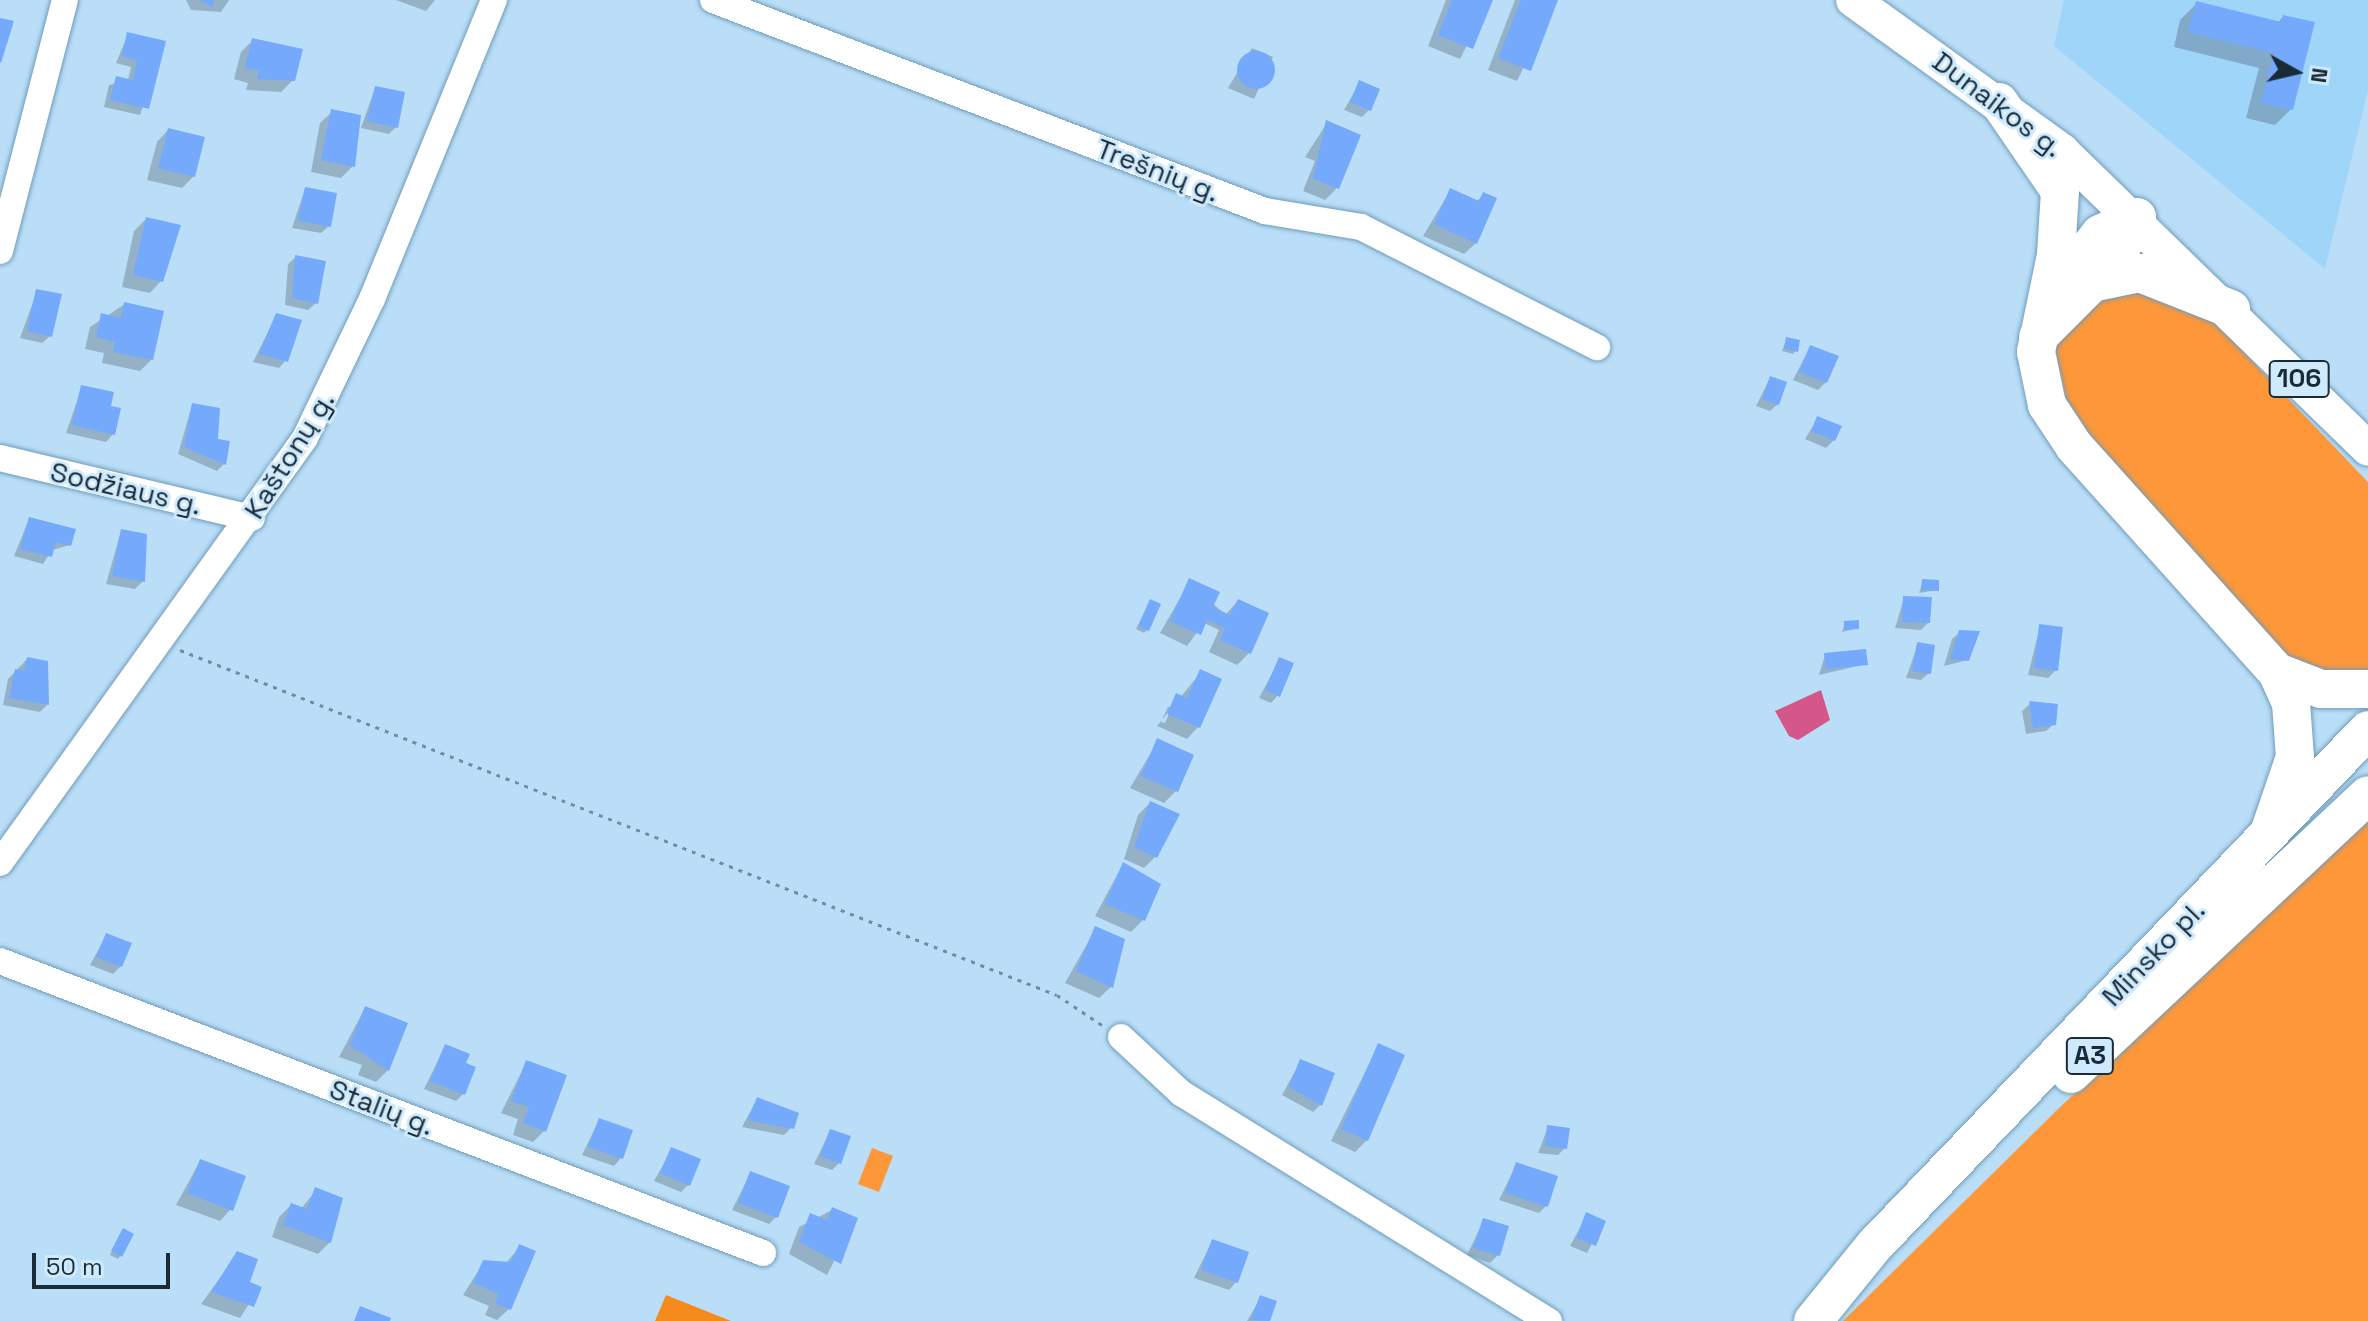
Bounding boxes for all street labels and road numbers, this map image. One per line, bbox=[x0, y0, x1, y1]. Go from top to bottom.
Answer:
street label: Dunaikos g. bbox=[1926, 44, 2070, 164]
street label: Trešnių g. bbox=[1092, 131, 1224, 209]
road number: 106 bbox=[2267, 357, 2331, 401]
street label: Kaštonų g. bbox=[237, 385, 341, 525]
street label: Sodžiaus g. bbox=[47, 454, 205, 522]
street label: Minsko pl. bbox=[2094, 893, 2212, 1013]
road number: A3 bbox=[2064, 1034, 2116, 1078]
street label: Stalių g. bbox=[325, 1072, 439, 1142]

